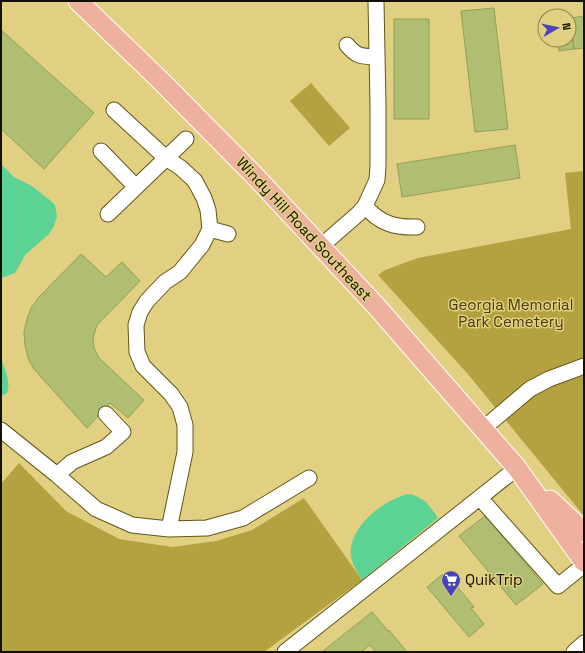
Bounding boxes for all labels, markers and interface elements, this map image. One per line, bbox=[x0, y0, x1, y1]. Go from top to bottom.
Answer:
north arrow bbox=[537, 8, 577, 48]
text: N bbox=[559, 22, 574, 31]
street label: Windy Hill Road Southeast bbox=[233, 153, 376, 305]
park label: Georgia Memorial Park Cemetery bbox=[449, 295, 573, 331]
supermarket icon: QuikTrip bbox=[440, 569, 462, 597]
place label: QuikTrip bbox=[465, 570, 523, 589]

